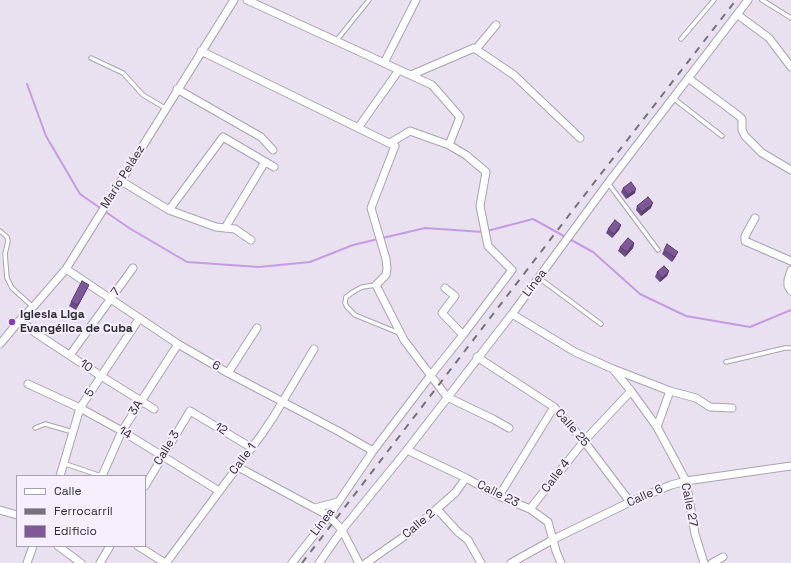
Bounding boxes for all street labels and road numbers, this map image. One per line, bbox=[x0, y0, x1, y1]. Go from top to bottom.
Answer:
street label: Mario Peláez bbox=[98, 143, 148, 211]
street label: Línea bbox=[520, 266, 550, 300]
street label: 7 bbox=[108, 285, 124, 299]
street label: 10 bbox=[77, 356, 95, 376]
street label: 6 bbox=[209, 358, 223, 374]
street label: 5 bbox=[82, 386, 98, 400]
street label: 3A bbox=[126, 398, 146, 418]
street label: Calle 25 bbox=[552, 406, 592, 450]
street label: 12 bbox=[212, 420, 230, 438]
street label: 14 bbox=[116, 424, 134, 442]
street label: Calle 3 bbox=[151, 428, 183, 468]
street label: Calle 1 bbox=[227, 440, 259, 478]
street label: Calle 4 bbox=[539, 456, 573, 496]
street label: Calle 23 bbox=[475, 478, 521, 510]
street label: Calle 6 bbox=[625, 482, 665, 510]
street label: Calle 27 bbox=[678, 482, 700, 528]
street label: Línea bbox=[308, 505, 338, 539]
street label: Calle 2 bbox=[400, 506, 438, 542]

